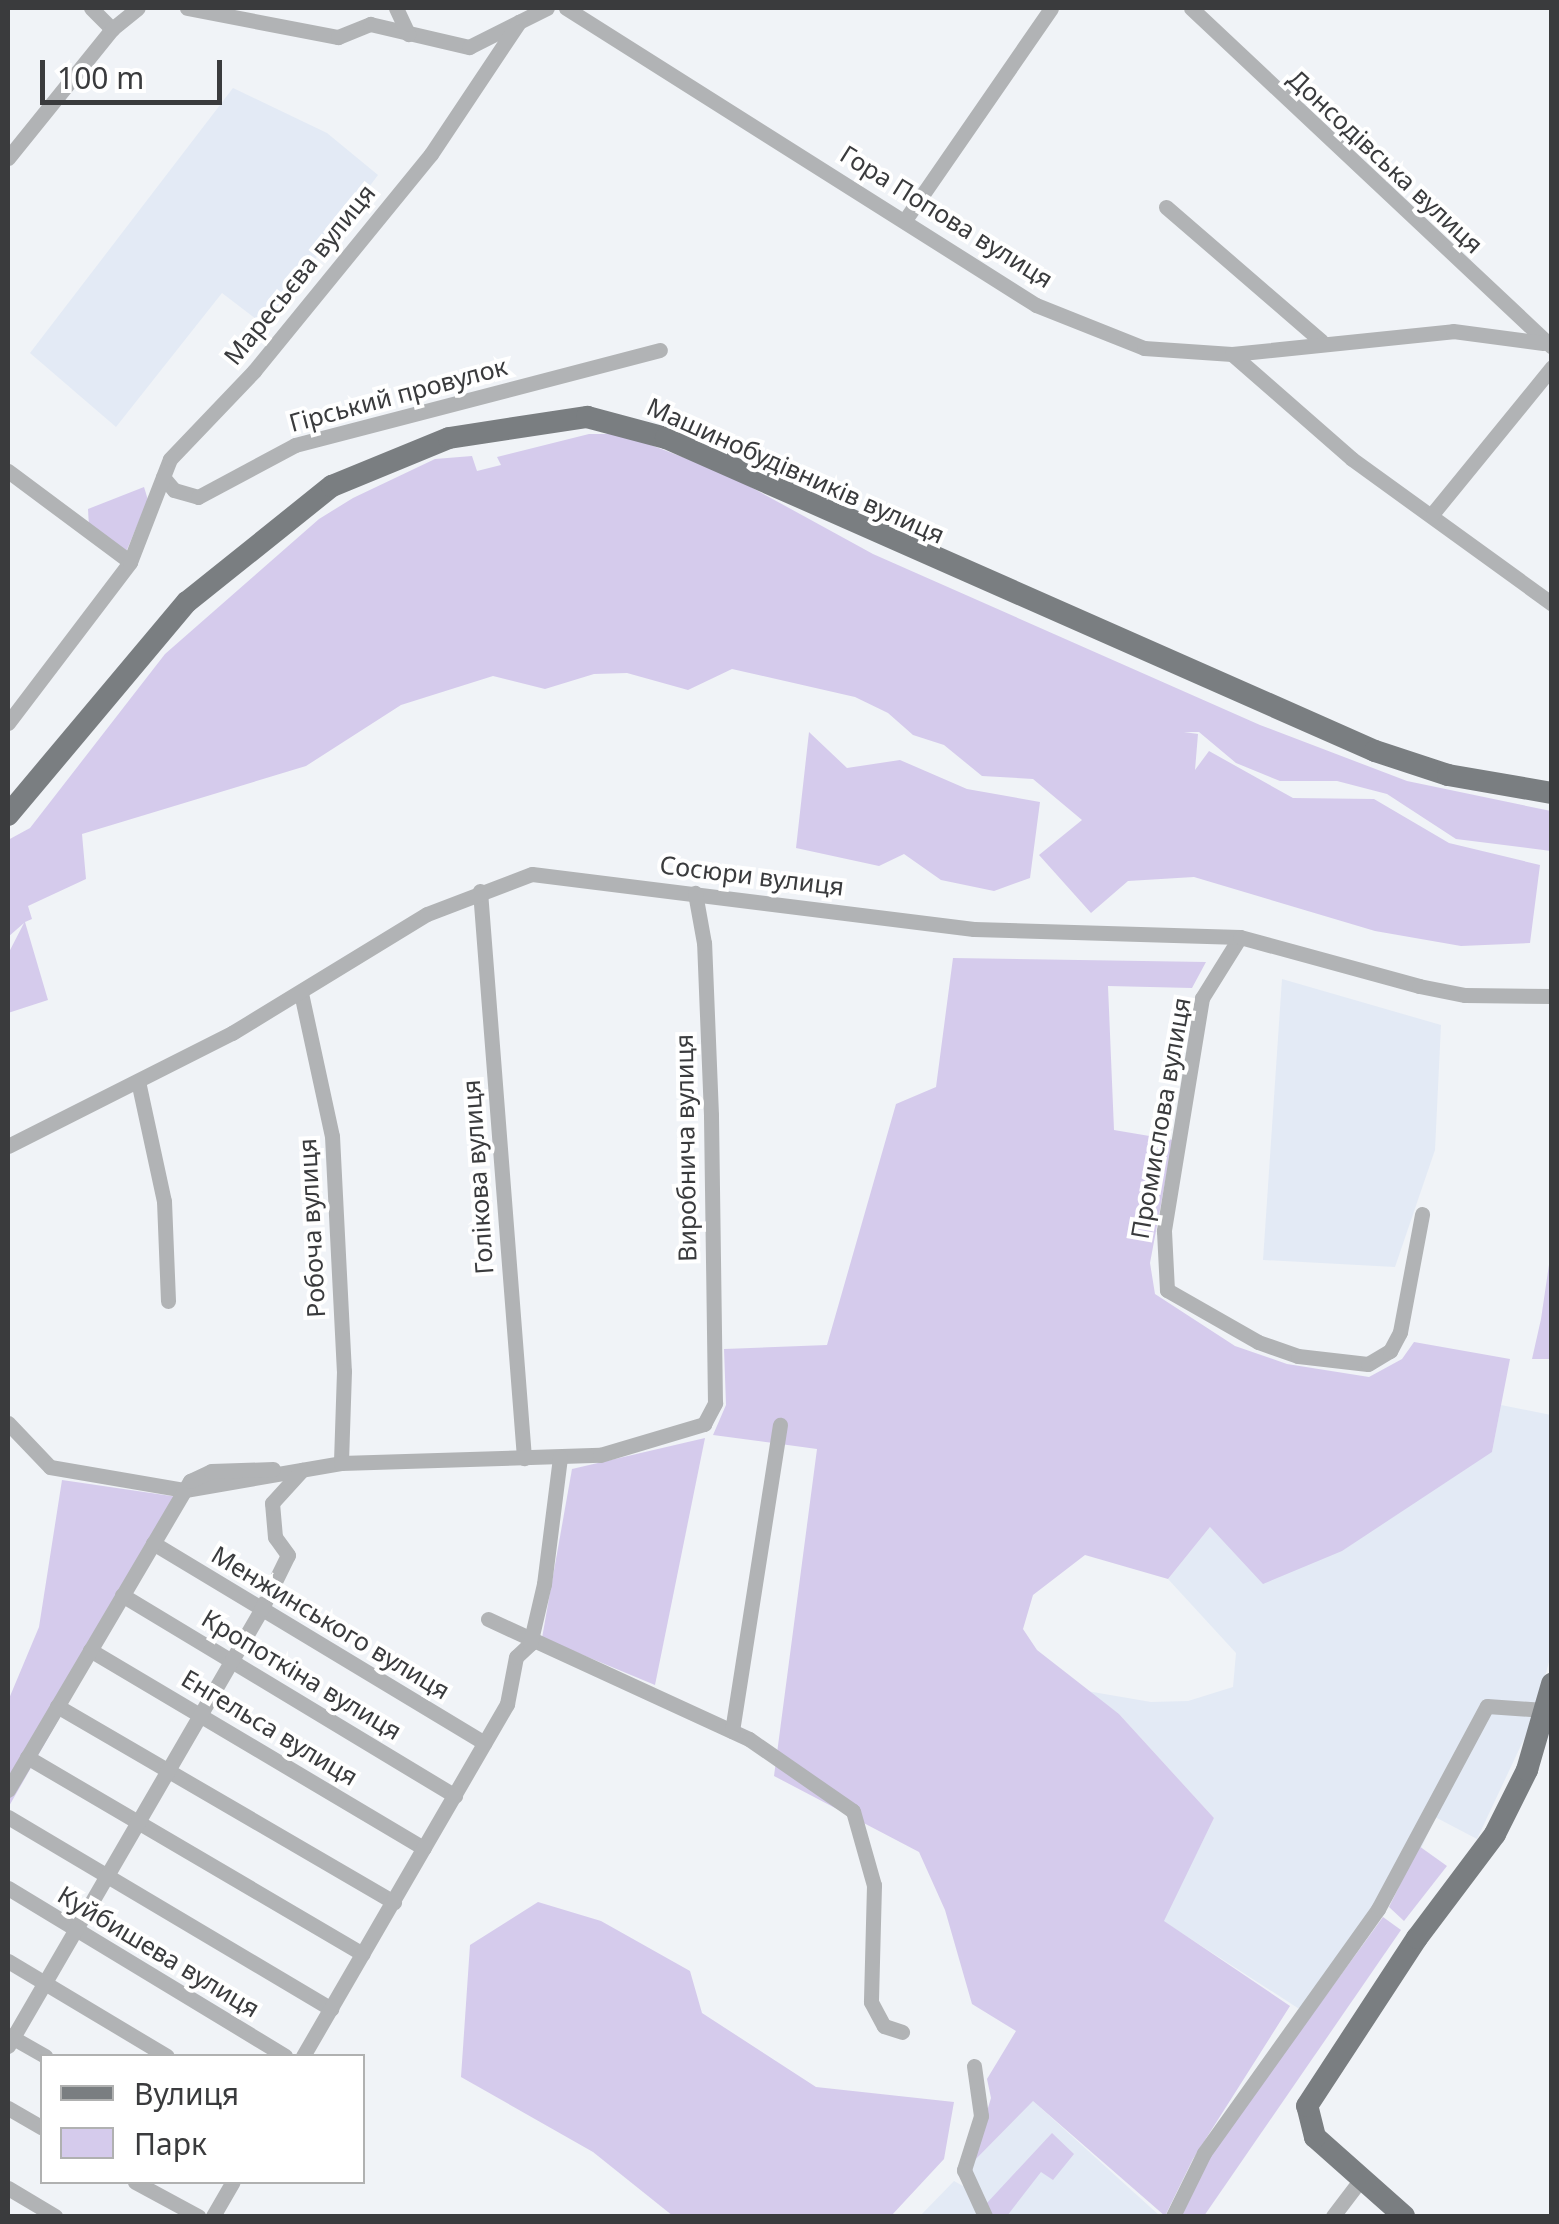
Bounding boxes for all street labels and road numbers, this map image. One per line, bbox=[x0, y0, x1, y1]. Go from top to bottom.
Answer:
street label: Донсодівська вулиця bbox=[1282, 63, 1490, 259]
street label: Гора Попова вулиця bbox=[835, 138, 1059, 294]
street label: Маресьєва вулиця bbox=[217, 178, 381, 370]
street label: Гірський провулок bbox=[286, 350, 510, 438]
street label: Машинобудівників вулиця bbox=[643, 391, 949, 549]
street label: Сосюри вулиця bbox=[658, 849, 846, 901]
street label: Промислова вулиця bbox=[1124, 995, 1196, 1241]
street label: Виробнича вулиця bbox=[668, 1034, 702, 1262]
street label: Голікова вулиця bbox=[455, 1079, 499, 1275]
street label: Робоча вулиця bbox=[291, 1138, 331, 1318]
street label: Менжинського вулиця bbox=[206, 1539, 456, 1705]
street label: Кропоткіна вулиця bbox=[197, 1602, 407, 1746]
street label: Енгельса вулиця bbox=[177, 1663, 363, 1791]
street label: Куйбишева вулиця bbox=[53, 1879, 265, 2023]

